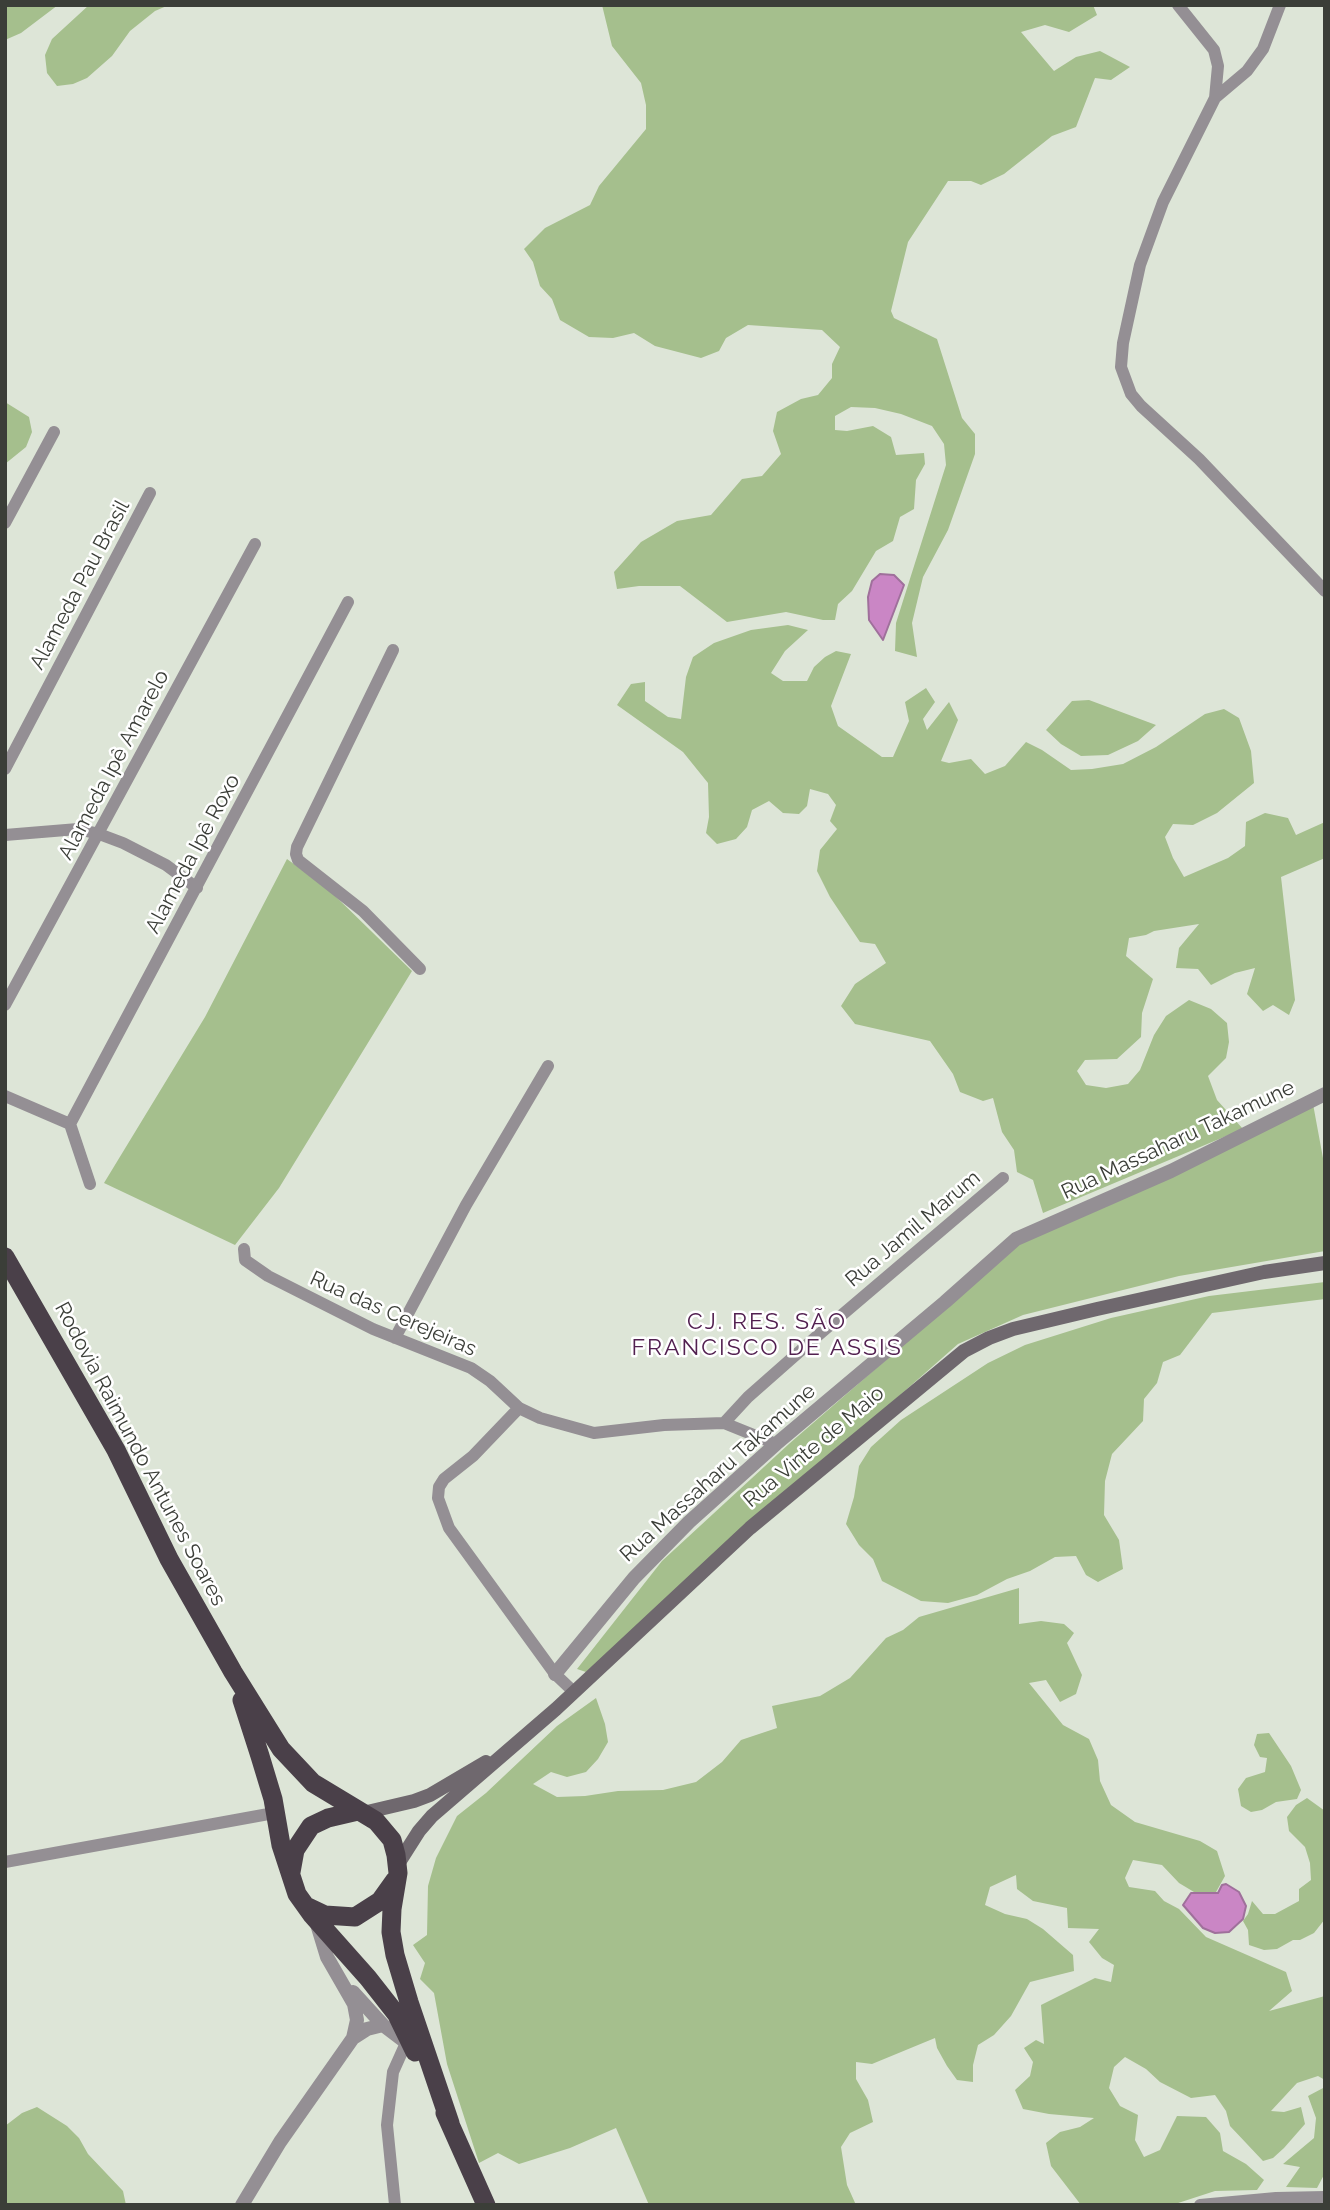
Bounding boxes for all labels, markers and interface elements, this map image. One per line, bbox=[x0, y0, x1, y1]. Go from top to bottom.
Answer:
street label: Alameda Pau Brasil bbox=[25, 496, 135, 674]
street label: Alameda Ipê Amarelo bbox=[53, 666, 175, 864]
street label: Alameda Ipê Roxo bbox=[140, 770, 246, 938]
street label: Rua Massaharu Takamune bbox=[1058, 1075, 1298, 1205]
street label: Rua Jamil Marum bbox=[841, 1165, 985, 1293]
street label: Rua das Cerejeiras bbox=[306, 1266, 480, 1362]
street label: Rodovia Raimundo Antunes Soares bbox=[49, 1298, 231, 1610]
district label: CJ. RES. SÃO FRANCISCO DE ASSIS bbox=[634, 1308, 900, 1362]
street label: Rua Massaharu Takamune bbox=[615, 1379, 821, 1567]
street label: Rua Vinte de Maio bbox=[739, 1381, 889, 1513]

